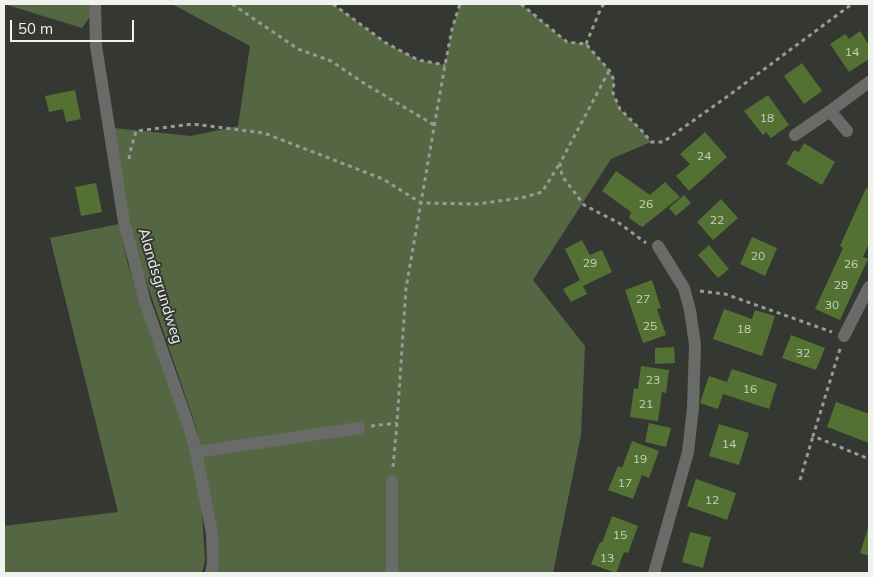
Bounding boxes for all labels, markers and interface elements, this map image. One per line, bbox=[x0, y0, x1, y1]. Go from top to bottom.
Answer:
scale bar bbox=[12, 10, 136, 42]
text: 50 m bbox=[18, 19, 53, 38]
house number: 14 bbox=[845, 45, 859, 59]
house number: 18 bbox=[760, 111, 774, 125]
house number: 24 bbox=[697, 149, 711, 163]
house number: 26 bbox=[639, 197, 653, 211]
house number: 22 bbox=[710, 213, 724, 227]
street label: Alandsgrundweg bbox=[134, 226, 186, 346]
house number: 20 bbox=[751, 249, 765, 263]
house number: 29 bbox=[583, 256, 597, 270]
house number: 26 bbox=[844, 257, 858, 271]
house number: 28 bbox=[834, 278, 848, 292]
house number: 27 bbox=[636, 292, 650, 306]
house number: 30 bbox=[825, 298, 839, 312]
house number: 25 bbox=[643, 319, 657, 333]
house number: 18 bbox=[737, 322, 751, 336]
house number: 32 bbox=[796, 346, 810, 360]
house number: 23 bbox=[646, 373, 660, 387]
house number: 16 bbox=[743, 382, 757, 396]
house number: 21 bbox=[639, 397, 653, 411]
house number: 14 bbox=[722, 437, 736, 451]
house number: 19 bbox=[633, 452, 647, 466]
house number: 17 bbox=[618, 476, 632, 490]
house number: 12 bbox=[705, 493, 719, 507]
house number: 15 bbox=[613, 528, 627, 542]
house number: 13 bbox=[600, 551, 614, 565]

